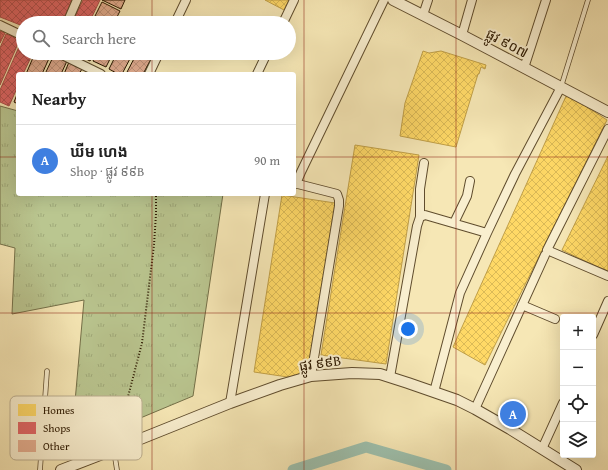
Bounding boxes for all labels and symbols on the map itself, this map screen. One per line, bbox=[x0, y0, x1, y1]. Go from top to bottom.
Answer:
street label: ផ្លូវ ៩០៧ bbox=[481, 24, 532, 64]
your location bbox=[398, 319, 418, 339]
street label: ផ្លូវ ៩៩B bbox=[298, 350, 343, 378]
legend bbox=[10, 396, 142, 460]
pin: A bbox=[500, 399, 526, 429]
text: Homes bbox=[43, 402, 74, 418]
text: Shops bbox=[43, 420, 70, 436]
text: Other bbox=[43, 438, 70, 454]

